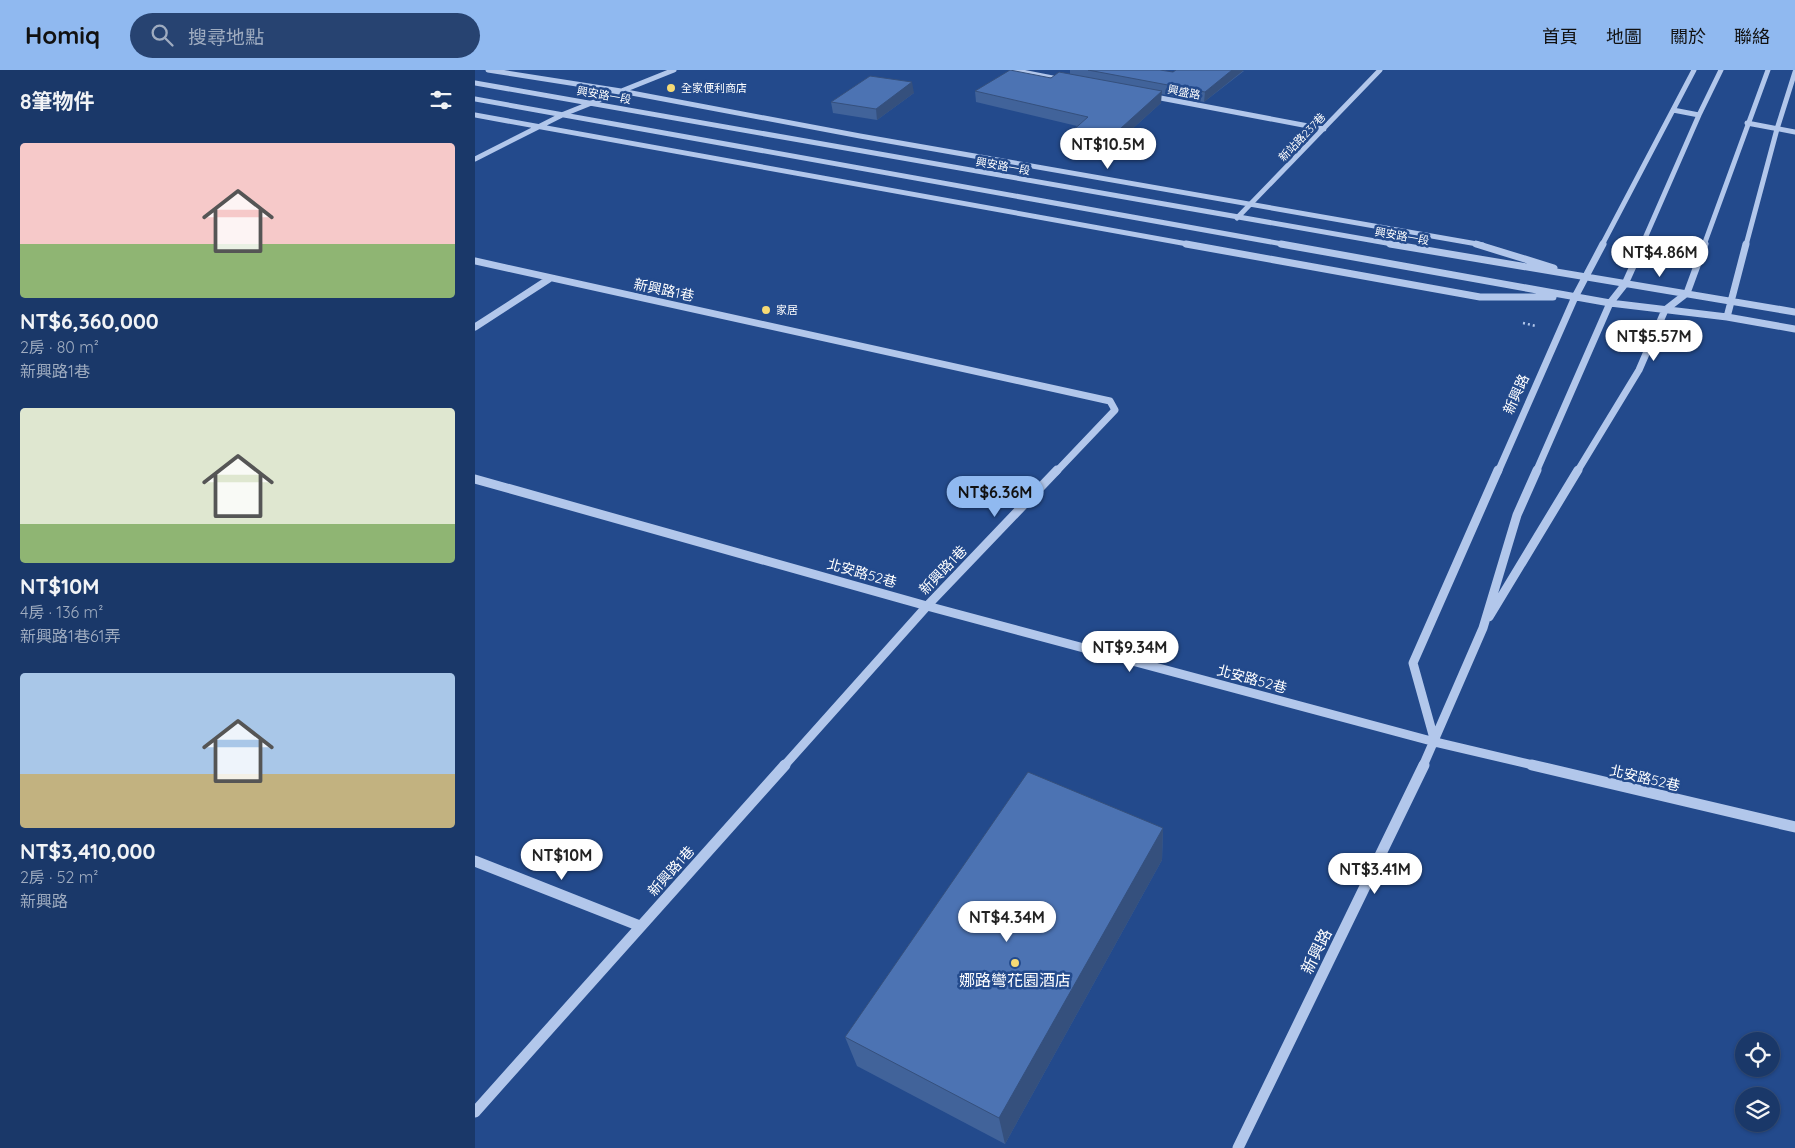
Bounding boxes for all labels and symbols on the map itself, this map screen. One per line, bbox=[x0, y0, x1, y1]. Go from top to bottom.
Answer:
place label: 全家便利商店 bbox=[681, 81, 747, 95]
marker: 全家便利商店 bbox=[665, 82, 677, 94]
street label: 興盛路 bbox=[1166, 82, 1202, 102]
street label: 興安路一段 bbox=[576, 83, 632, 107]
street label: 新站路237巷 bbox=[1276, 110, 1328, 164]
pin: NT$10.5M bbox=[1056, 128, 1160, 170]
street label: 興安路一段 bbox=[975, 154, 1031, 178]
street label: 興安路一段 bbox=[1374, 224, 1430, 248]
pin: NT$4.86M bbox=[1608, 236, 1712, 278]
street label: 新興路1巷 bbox=[632, 275, 696, 305]
place label: 家居 bbox=[776, 303, 798, 317]
marker: 家居 bbox=[760, 304, 772, 316]
pin: NT$5.57M bbox=[1602, 320, 1706, 362]
street label: 新興路 bbox=[1499, 371, 1533, 417]
pin: NT$6.36M bbox=[943, 476, 1047, 518]
street label: 新興路1巷 bbox=[915, 542, 971, 598]
street label: 北安路52巷 bbox=[825, 555, 899, 591]
pin: NT$9.34M bbox=[1078, 630, 1182, 673]
street label: 北安路52巷 bbox=[1215, 661, 1289, 697]
street label: 北安路52巷 bbox=[1608, 761, 1682, 795]
pin: NT$10M bbox=[521, 838, 603, 881]
street label: 新興路1巷 bbox=[644, 842, 698, 900]
pin: NT$3.41M bbox=[1323, 852, 1427, 895]
pin: NT$4.34M bbox=[955, 900, 1059, 943]
street label: 新興路 bbox=[1296, 925, 1336, 977]
marker: 娜路彎花園酒店 bbox=[1009, 957, 1021, 969]
place label: 娜路彎花園酒店 bbox=[959, 970, 1071, 990]

